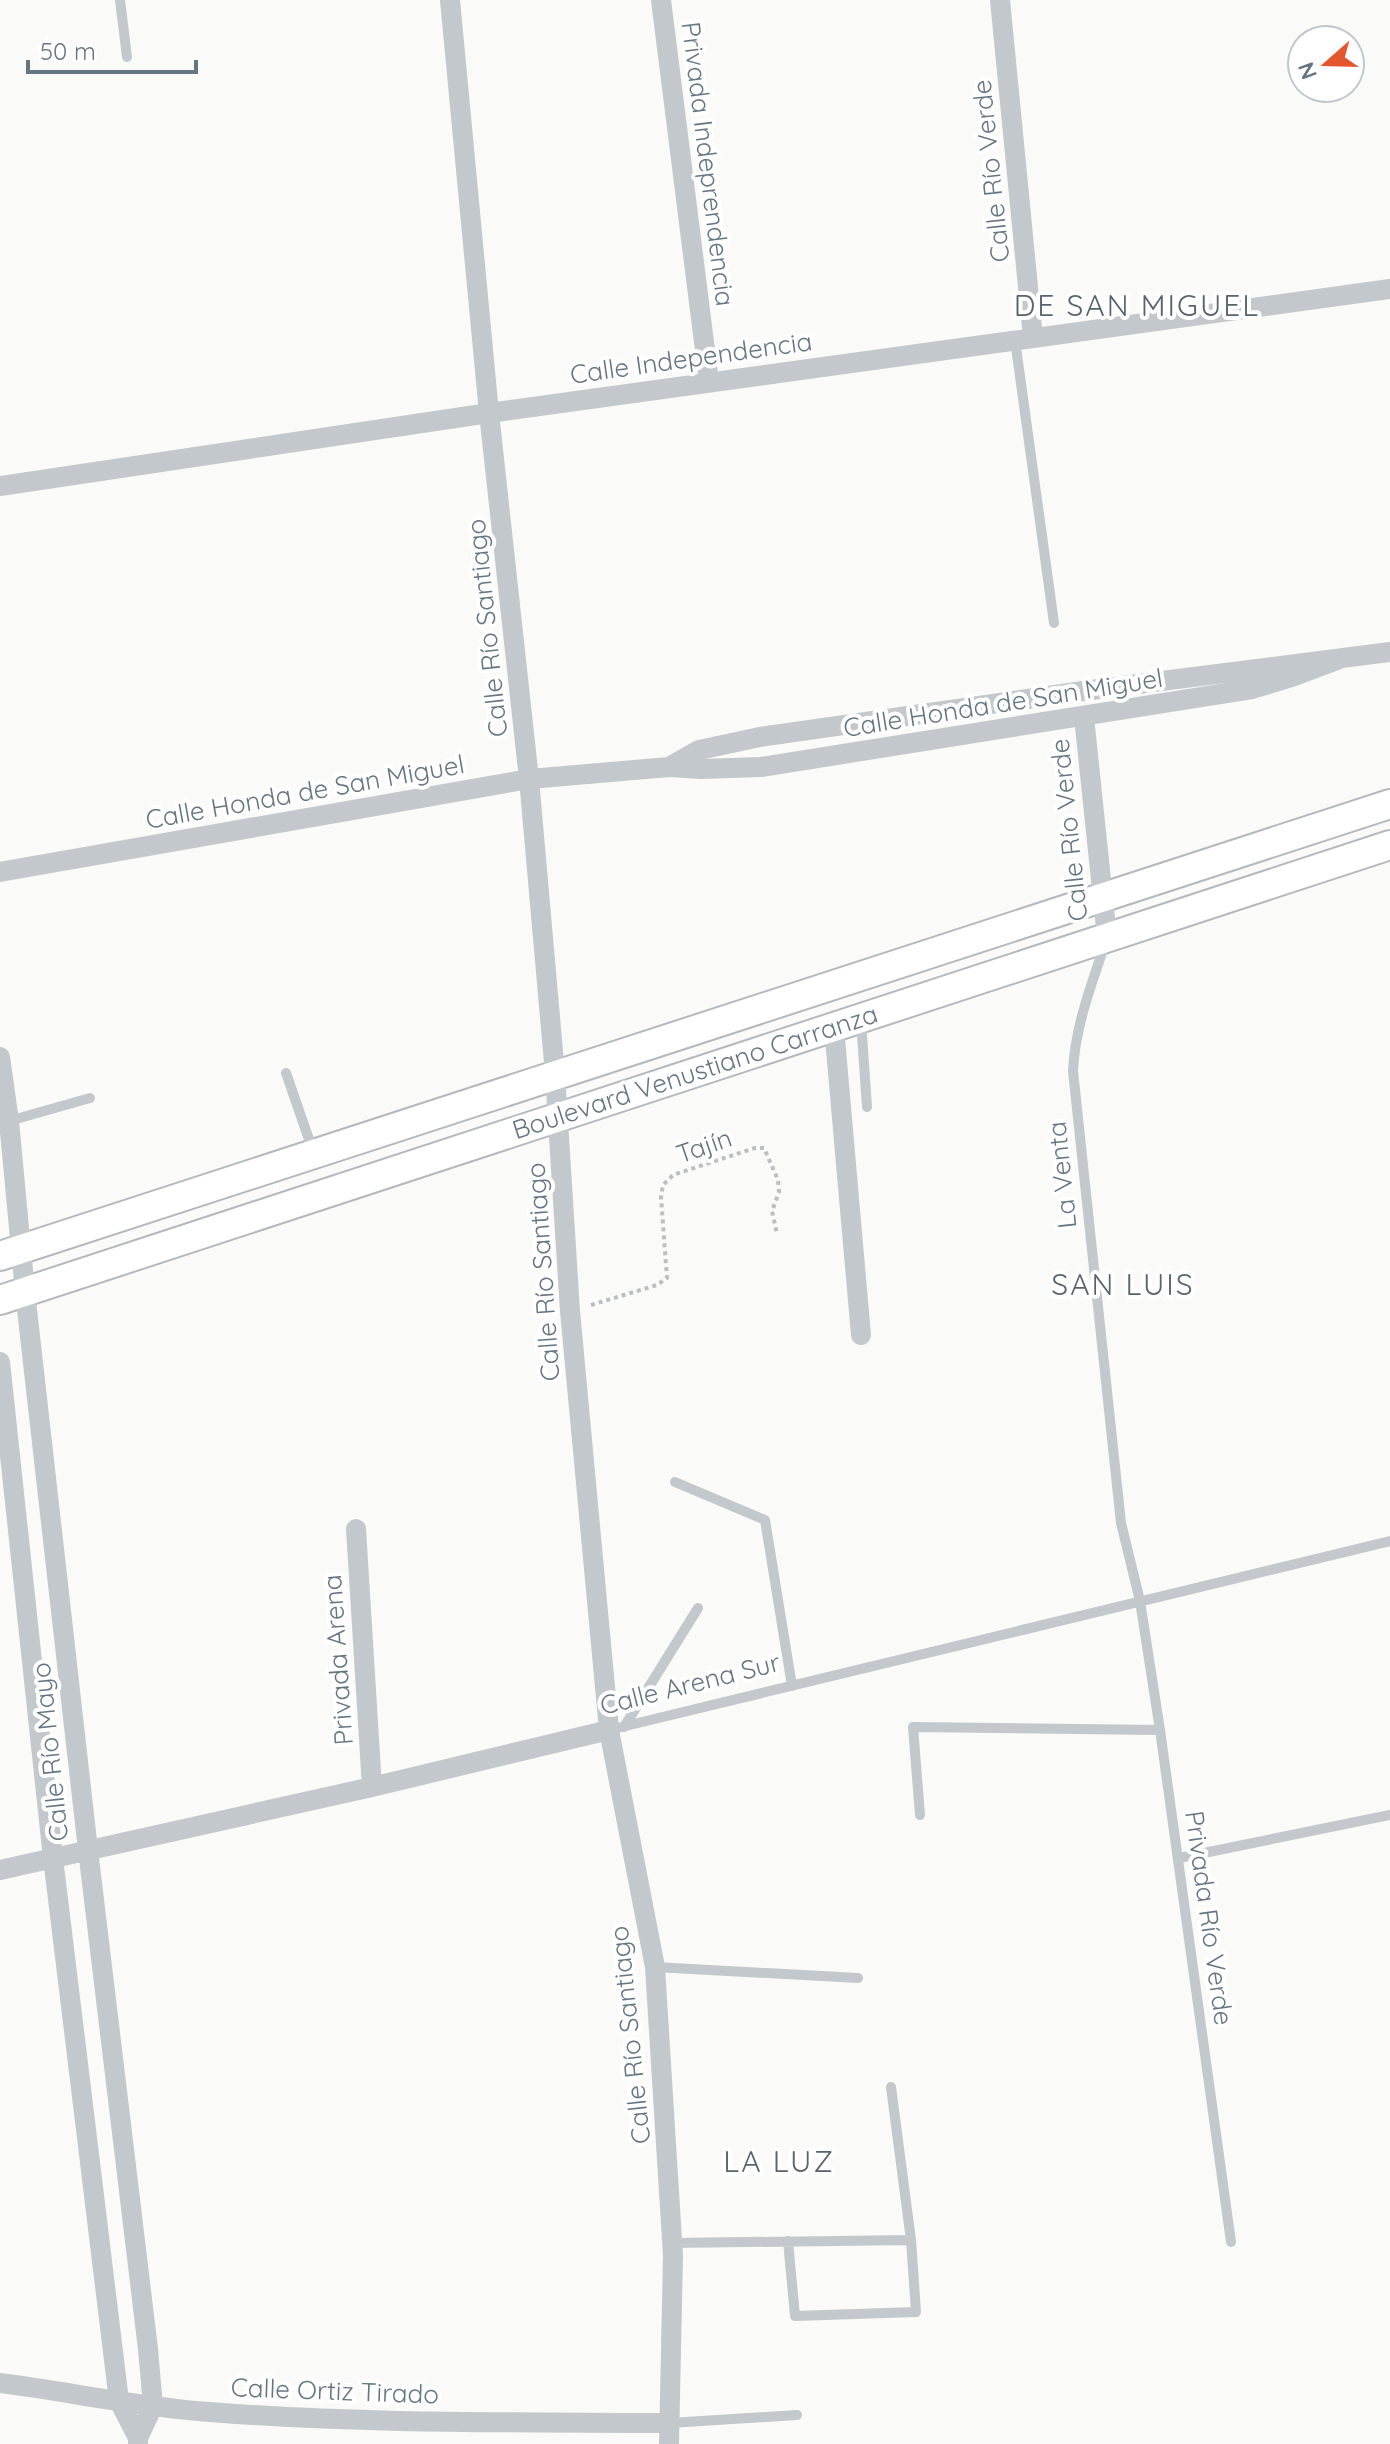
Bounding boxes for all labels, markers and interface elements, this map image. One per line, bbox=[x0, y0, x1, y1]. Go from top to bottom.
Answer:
street label: Privada Indeprendencia bbox=[675, 20, 742, 308]
scale bar bbox=[28, 24, 196, 74]
north arrow bbox=[1286, 24, 1366, 104]
text: 50 m bbox=[40, 36, 96, 66]
text: N bbox=[1291, 58, 1323, 83]
street label: Calle Río Verde bbox=[965, 78, 1016, 264]
district label: DE SAN MIGUEL bbox=[1014, 286, 1260, 324]
street label: Calle Independencia bbox=[568, 324, 814, 391]
street label: Calle Río Santiago bbox=[459, 517, 514, 739]
street label: Calle Honda de San Miguel bbox=[841, 661, 1165, 744]
street label: Calle Río Verde bbox=[1043, 737, 1094, 923]
street label: Calle Honda de San Miguel bbox=[143, 747, 467, 836]
street label: Boulevard Venustiano Carranza bbox=[508, 997, 882, 1146]
street label: La Venta bbox=[1039, 1120, 1084, 1230]
street label: Tajín bbox=[672, 1121, 736, 1170]
street label: Calle Río Santiago bbox=[518, 1162, 567, 1382]
district label: SAN LUIS bbox=[1051, 1265, 1195, 1303]
street label: Privada Arena bbox=[315, 1574, 360, 1746]
street label: Calle Arena Sur bbox=[596, 1645, 783, 1722]
street label: Calle Río Mayo bbox=[24, 1661, 75, 1843]
street label: Privada Río Verde bbox=[1178, 1809, 1241, 2027]
street label: Calle Río Santiago bbox=[602, 1924, 657, 2146]
district label: LA LUZ bbox=[723, 2142, 835, 2180]
street label: Calle Ortiz Tirado bbox=[230, 2370, 440, 2411]

